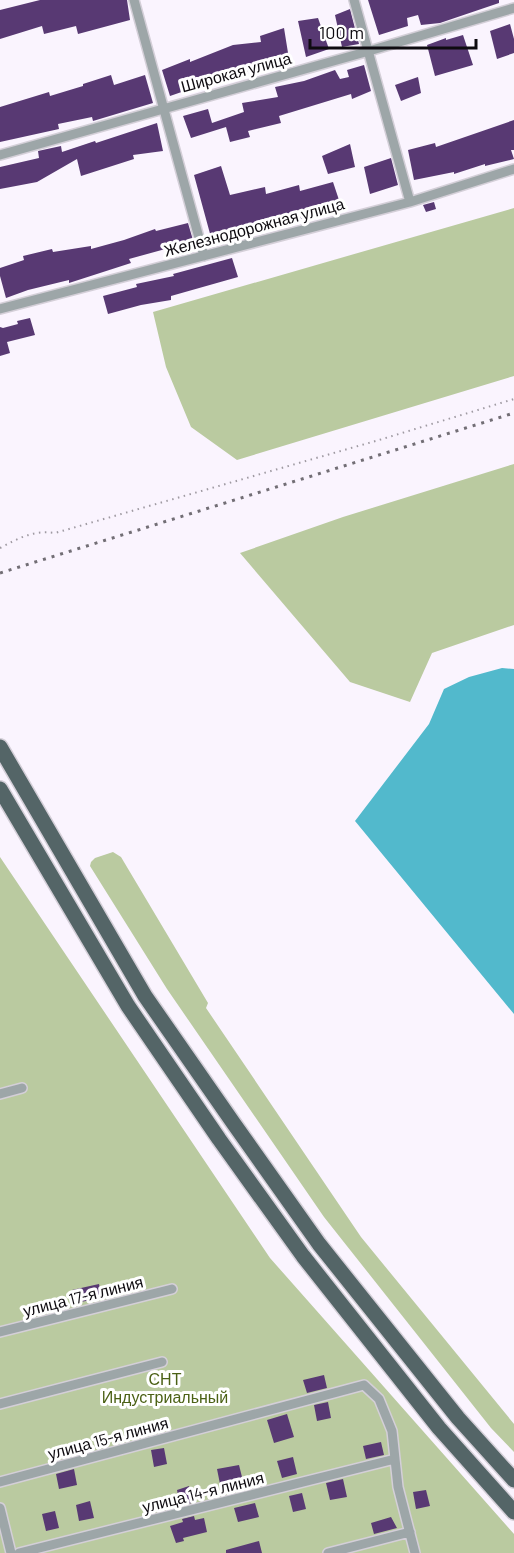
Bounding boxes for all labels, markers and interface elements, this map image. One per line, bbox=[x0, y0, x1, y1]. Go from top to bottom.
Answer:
scale bar bbox=[310, 12, 476, 50]
text: 100 m bbox=[319, 21, 364, 43]
street label: Широкая улица bbox=[179, 48, 293, 95]
street label: Железнодорожная улица bbox=[162, 193, 346, 260]
street label: улица 17-я линия bbox=[21, 1271, 145, 1320]
park label: СНТ Индустриальный bbox=[102, 1369, 228, 1406]
street label: улица 15-я линия bbox=[46, 1412, 170, 1463]
street label: улица 14-я линия bbox=[140, 1467, 266, 1516]

